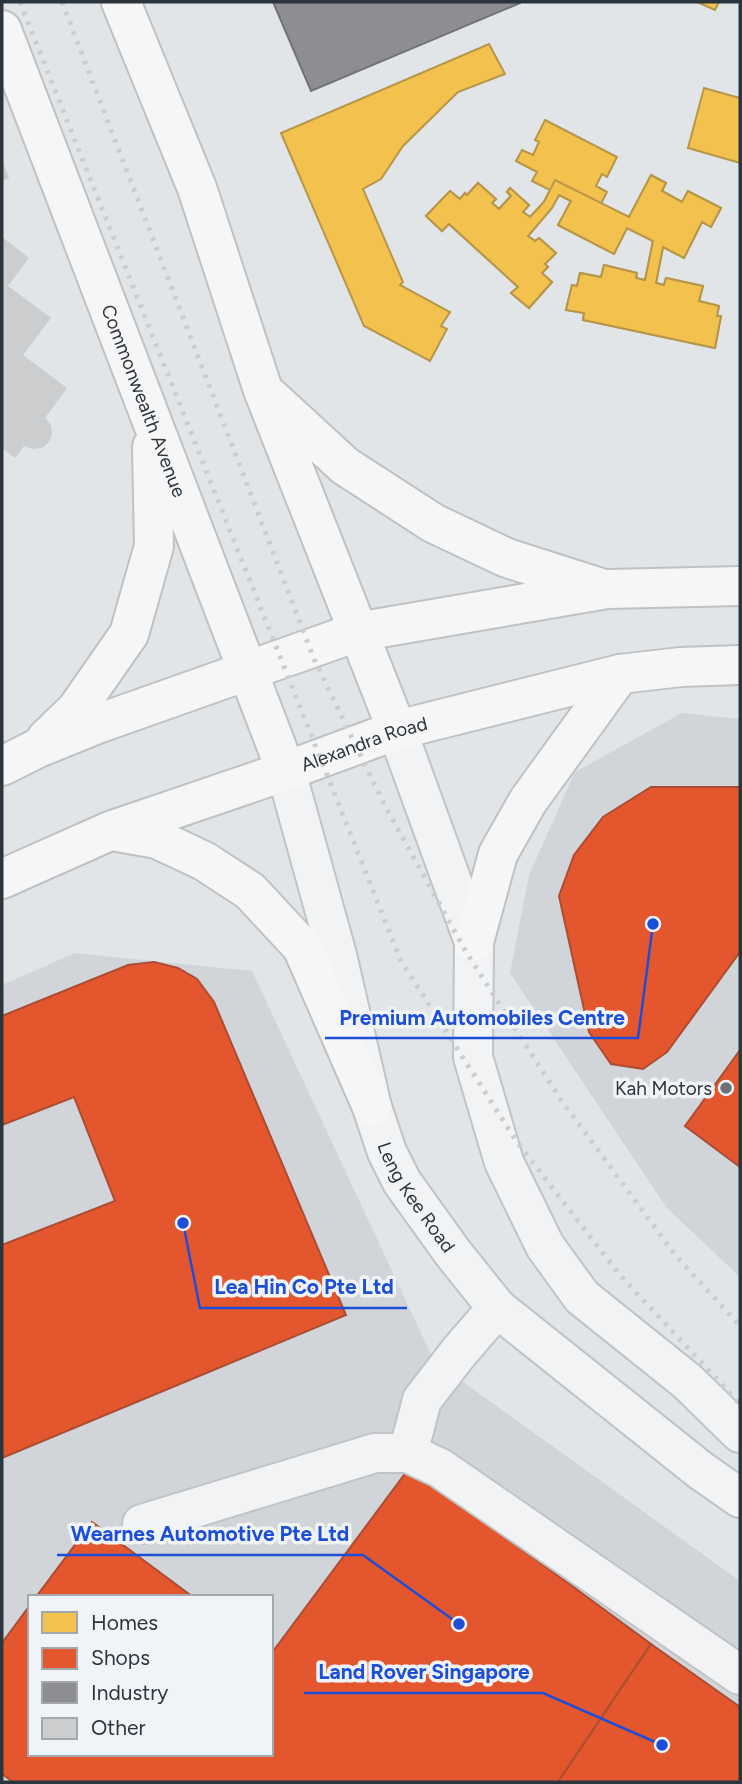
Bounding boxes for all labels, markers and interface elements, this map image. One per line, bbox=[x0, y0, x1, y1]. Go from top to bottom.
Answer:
street label: Commonwealth Avenue bbox=[96, 301, 191, 500]
street label: Alexandra Road bbox=[298, 712, 430, 776]
callout: Premium Automobiles Centre bbox=[325, 996, 638, 1038]
text: Premium Automobiles Centre bbox=[339, 1005, 625, 1030]
place label: Kah Motors bbox=[615, 1077, 712, 1100]
marker: Kah Motors bbox=[718, 1080, 734, 1096]
street label: Leng Kee Road bbox=[372, 1139, 460, 1257]
callout: Lea Hin Co Pte Ltd bbox=[200, 1266, 407, 1308]
text: Lea Hin Co Pte Ltd bbox=[214, 1274, 394, 1299]
callout: Wearnes Automotive Pte Ltd bbox=[57, 1513, 363, 1555]
text: Wearnes Automotive Pte Ltd bbox=[71, 1521, 349, 1546]
legend bbox=[28, 1595, 273, 1756]
text: Homes bbox=[91, 1610, 158, 1635]
text: Shops bbox=[91, 1645, 150, 1670]
callout: Land Rover Singapore bbox=[304, 1651, 543, 1693]
text: Land Rover Singapore bbox=[318, 1659, 530, 1684]
text: Industry bbox=[91, 1680, 168, 1705]
text: Other bbox=[91, 1715, 146, 1740]

